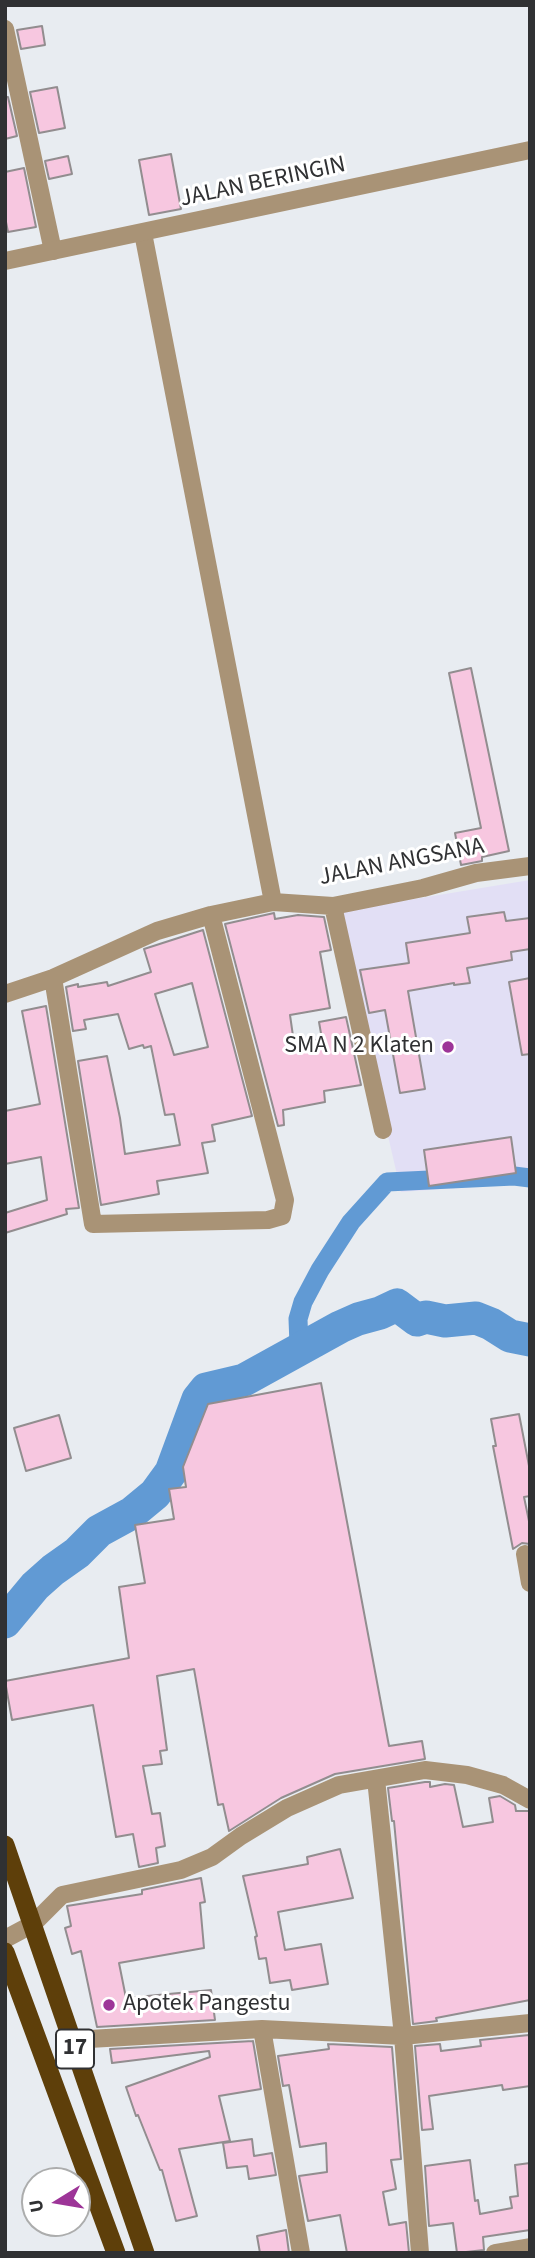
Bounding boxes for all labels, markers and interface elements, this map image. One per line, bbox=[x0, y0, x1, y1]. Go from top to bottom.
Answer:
street label: JALAN BERINGIN bbox=[178, 151, 348, 215]
street label: JALAN ANGSANA bbox=[317, 833, 487, 893]
place label: SMA N 2 Klaten bbox=[284, 1033, 434, 1061]
marker: SMA N 2 Klaten bbox=[440, 1039, 456, 1055]
place label: Apotek Pangestu bbox=[123, 1991, 291, 2019]
marker: Apotek Pangestu bbox=[101, 1997, 117, 2013]
road number: 17 bbox=[56, 2030, 94, 2068]
north arrow bbox=[21, 2167, 91, 2237]
text: U bbox=[22, 2197, 51, 2215]

